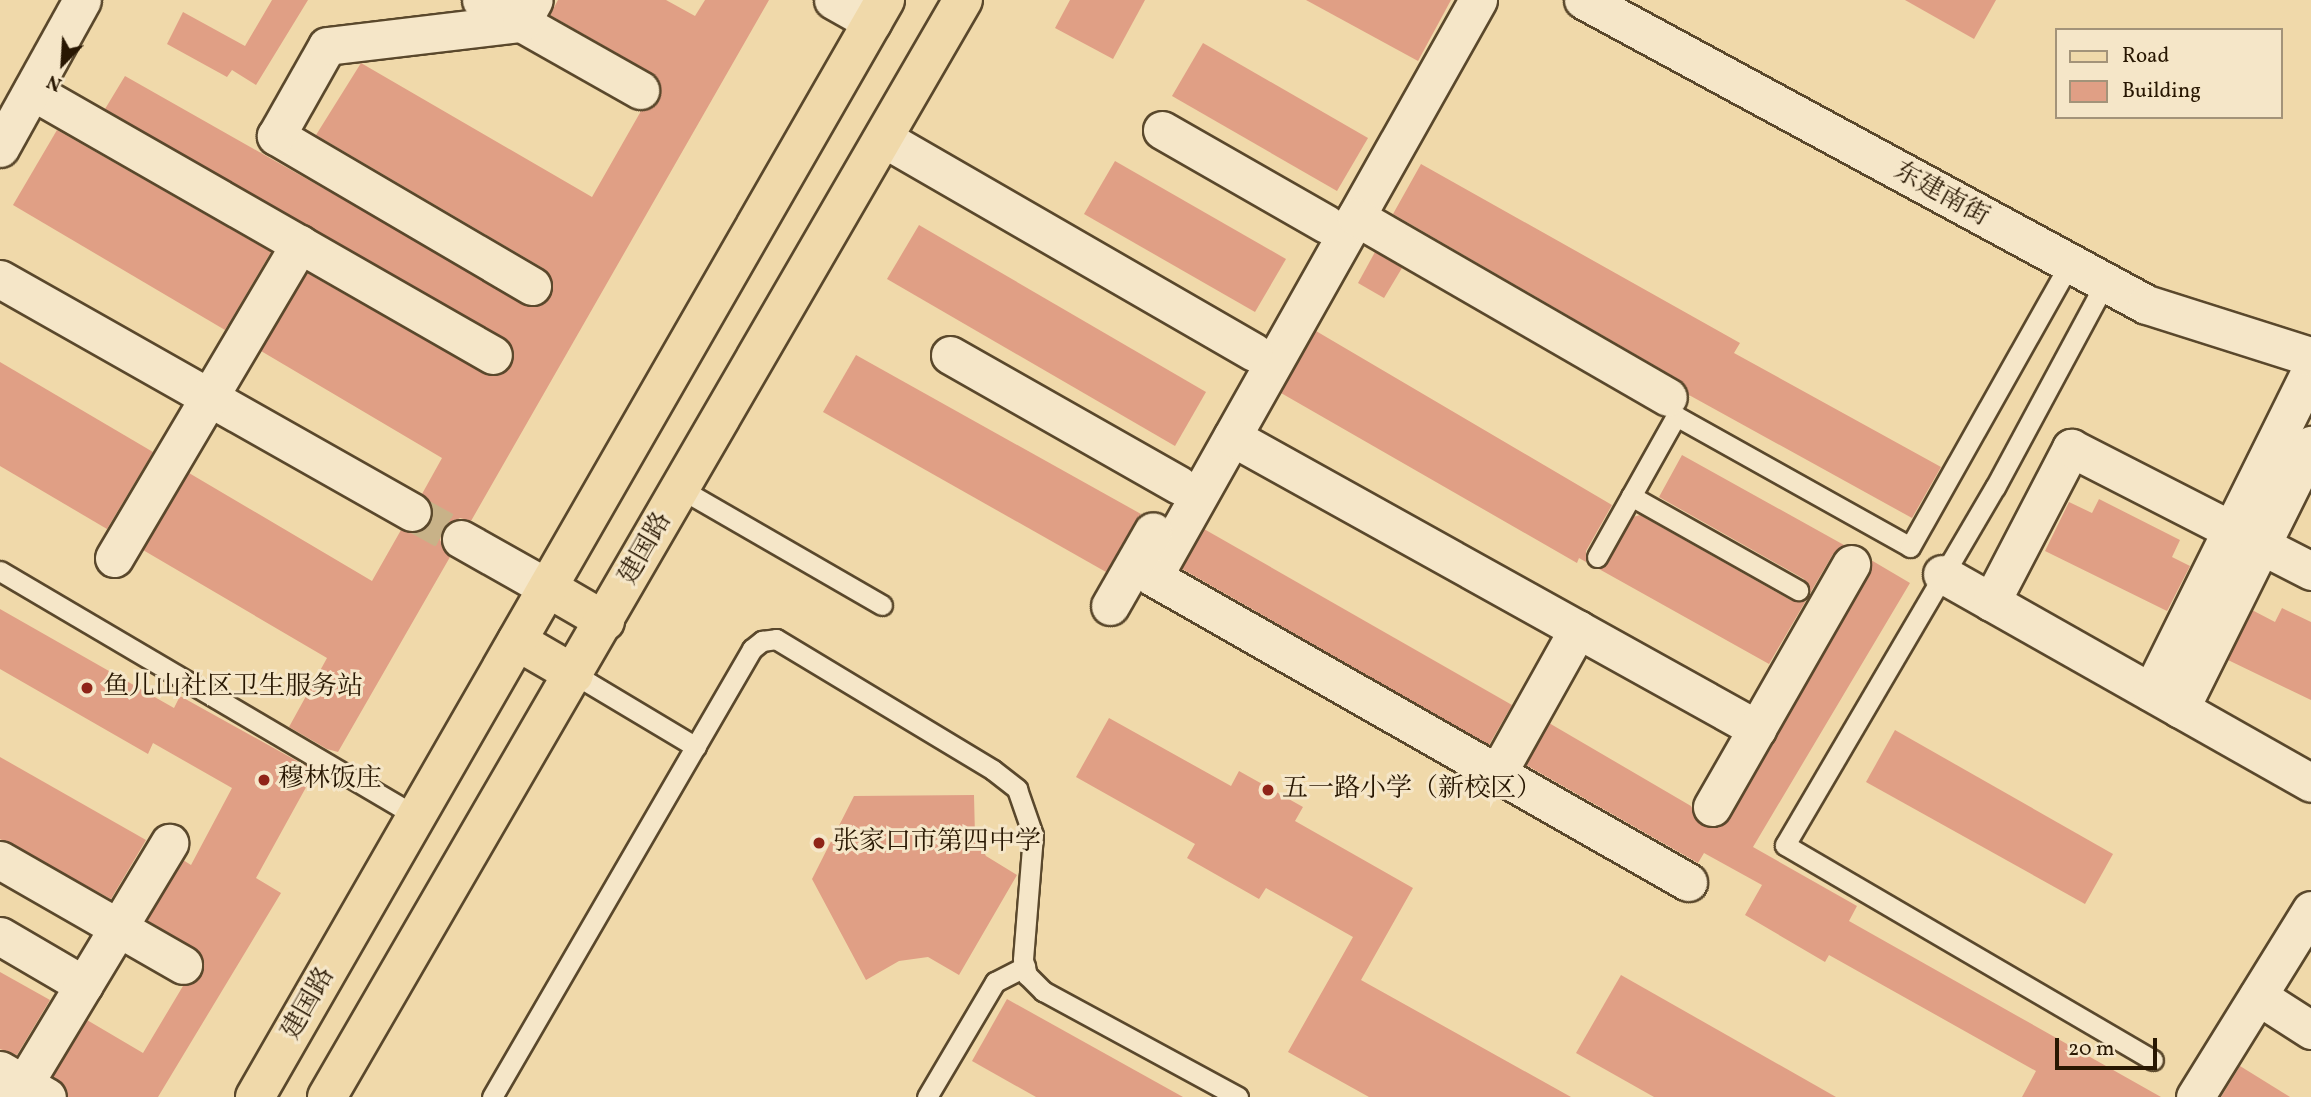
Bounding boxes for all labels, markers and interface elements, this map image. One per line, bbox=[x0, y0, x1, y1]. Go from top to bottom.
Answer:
north arrow bbox=[28, 28, 98, 98]
legend bbox=[2056, 28, 2283, 119]
text: Road bbox=[2122, 42, 2169, 71]
text: N bbox=[43, 68, 66, 97]
text: Building bbox=[2122, 77, 2201, 106]
street label: 东建南街 bbox=[1888, 156, 1994, 234]
street label: 建国路 bbox=[613, 507, 679, 591]
place label: 鱼儿山社区卫生服务站 bbox=[103, 672, 363, 704]
marker: 鱼儿山社区卫生服务站 bbox=[77, 678, 97, 698]
place label: 穆林饭庄 bbox=[278, 764, 382, 796]
marker: 穆林饭庄 bbox=[256, 772, 272, 788]
place label: 五一路小学（新校区） bbox=[1282, 774, 1542, 806]
marker: 五一路小学（新校区） bbox=[1260, 782, 1276, 798]
place label: 张家口市第四中学 bbox=[833, 827, 1041, 859]
marker: 张家口市第四中学 bbox=[811, 835, 827, 851]
street label: 建国路 bbox=[276, 962, 342, 1046]
scale bar bbox=[2059, 1024, 2160, 1068]
text: 20 m bbox=[2068, 1035, 2114, 1064]

